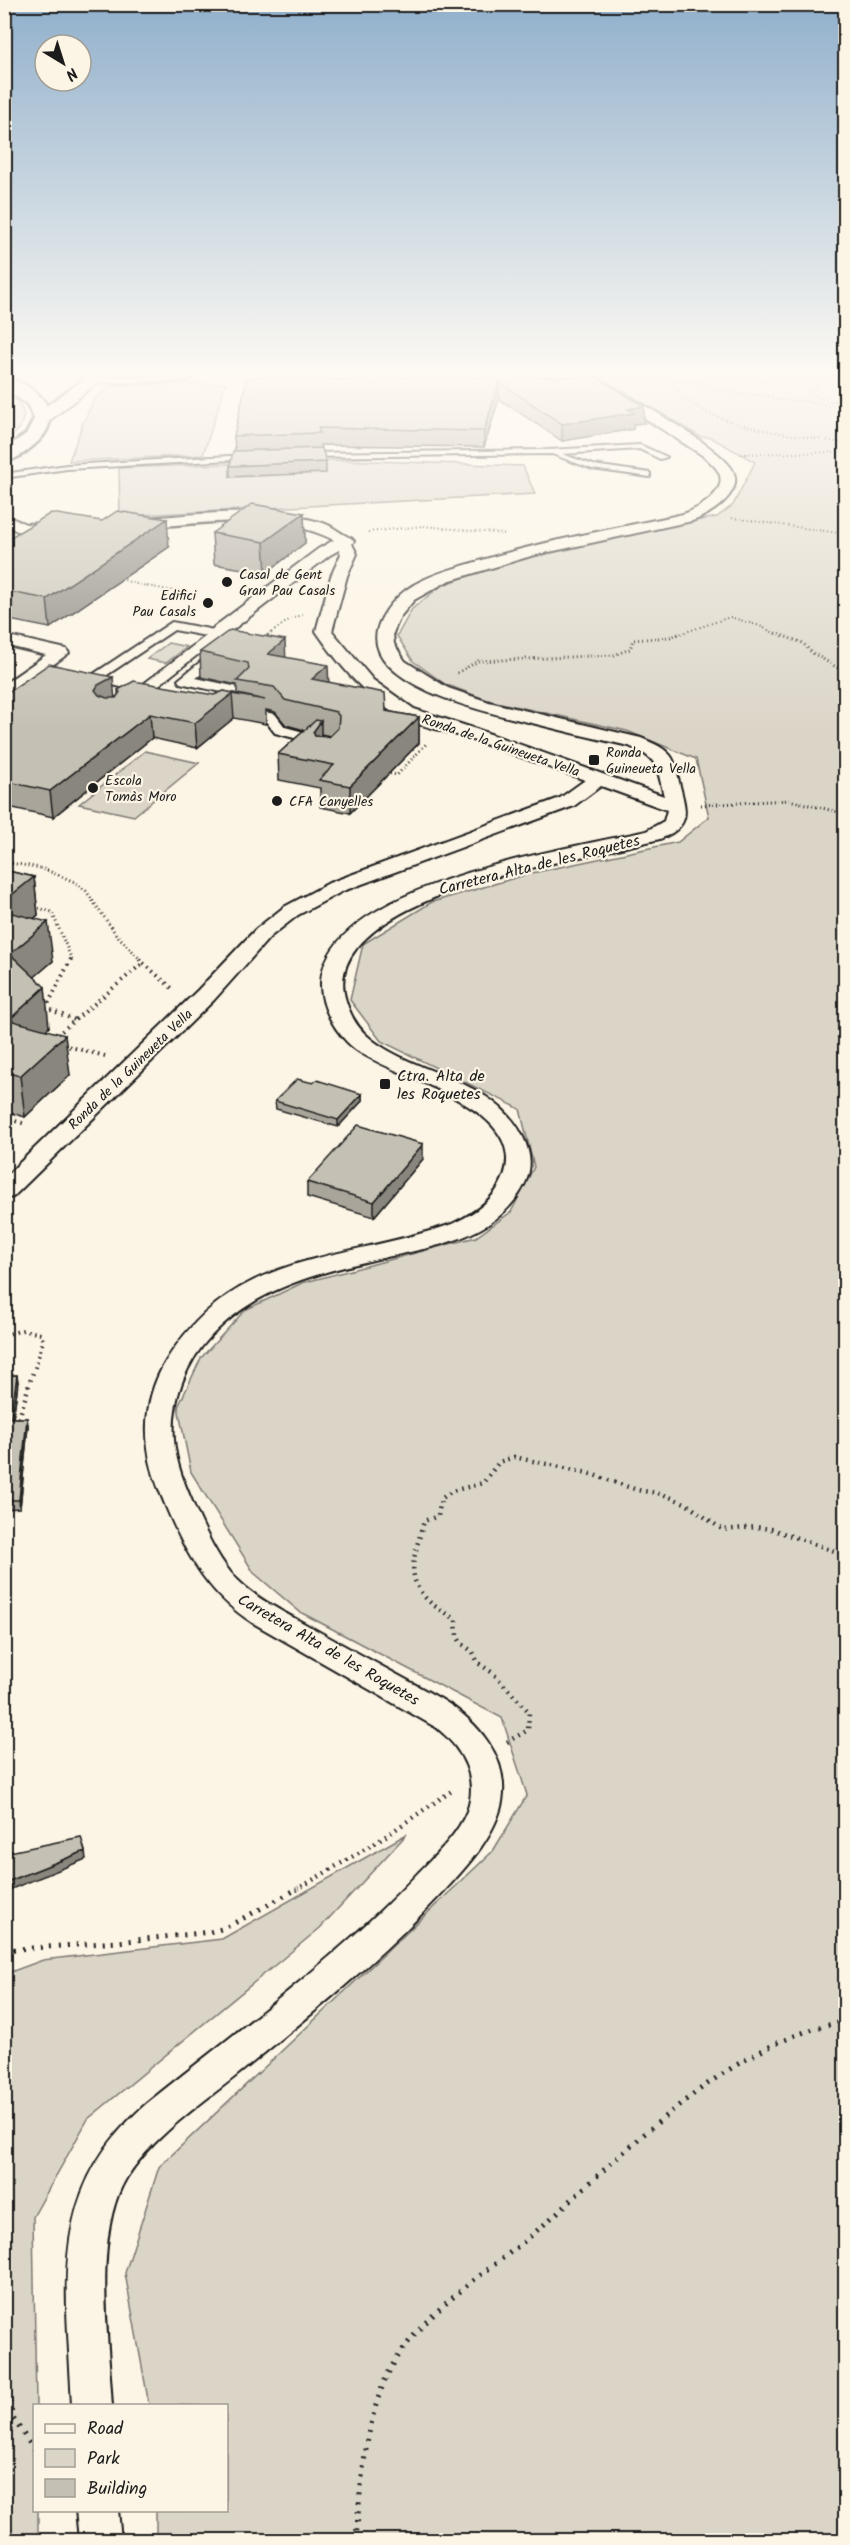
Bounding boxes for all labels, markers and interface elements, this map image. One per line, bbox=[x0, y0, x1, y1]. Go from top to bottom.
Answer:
north arrow bbox=[33, 33, 93, 93]
text: N bbox=[60, 61, 83, 87]
place label: Casal de Gent Gran Pau Casals bbox=[239, 564, 335, 602]
marker: Casal de Gent Gran Pau Casals bbox=[220, 575, 234, 589]
place label: Edifici Pau Casals bbox=[133, 585, 197, 623]
marker: Edifici Pau Casals bbox=[201, 596, 215, 610]
street label: Ronda de la Guineueta Vella bbox=[419, 709, 583, 783]
place label: Ronda Guineueta Vella bbox=[606, 742, 696, 780]
marker: Ronda Guineueta Vella bbox=[587, 753, 601, 767]
place label: Escola Tomàs Moro bbox=[105, 770, 177, 808]
marker: Escola Tomàs Moro bbox=[86, 781, 100, 795]
place label: CFA Canyelles bbox=[289, 791, 373, 813]
marker: CFA Canyelles bbox=[270, 794, 284, 808]
street label: Carretera Alta de les Roquetes bbox=[436, 828, 643, 903]
street label: Ronda de la Guineueta Vella bbox=[63, 1004, 198, 1135]
place label: Ctra. Alta de les Roquetes bbox=[397, 1064, 485, 1107]
marker: Ctra. Alta de les Roquetes bbox=[378, 1077, 392, 1091]
street label: Carretera Alta de les Roquetes bbox=[233, 1588, 424, 1713]
legend bbox=[33, 2404, 228, 2512]
text: Road bbox=[87, 2415, 124, 2444]
text: Park bbox=[87, 2445, 120, 2474]
text: Building bbox=[87, 2475, 147, 2504]

